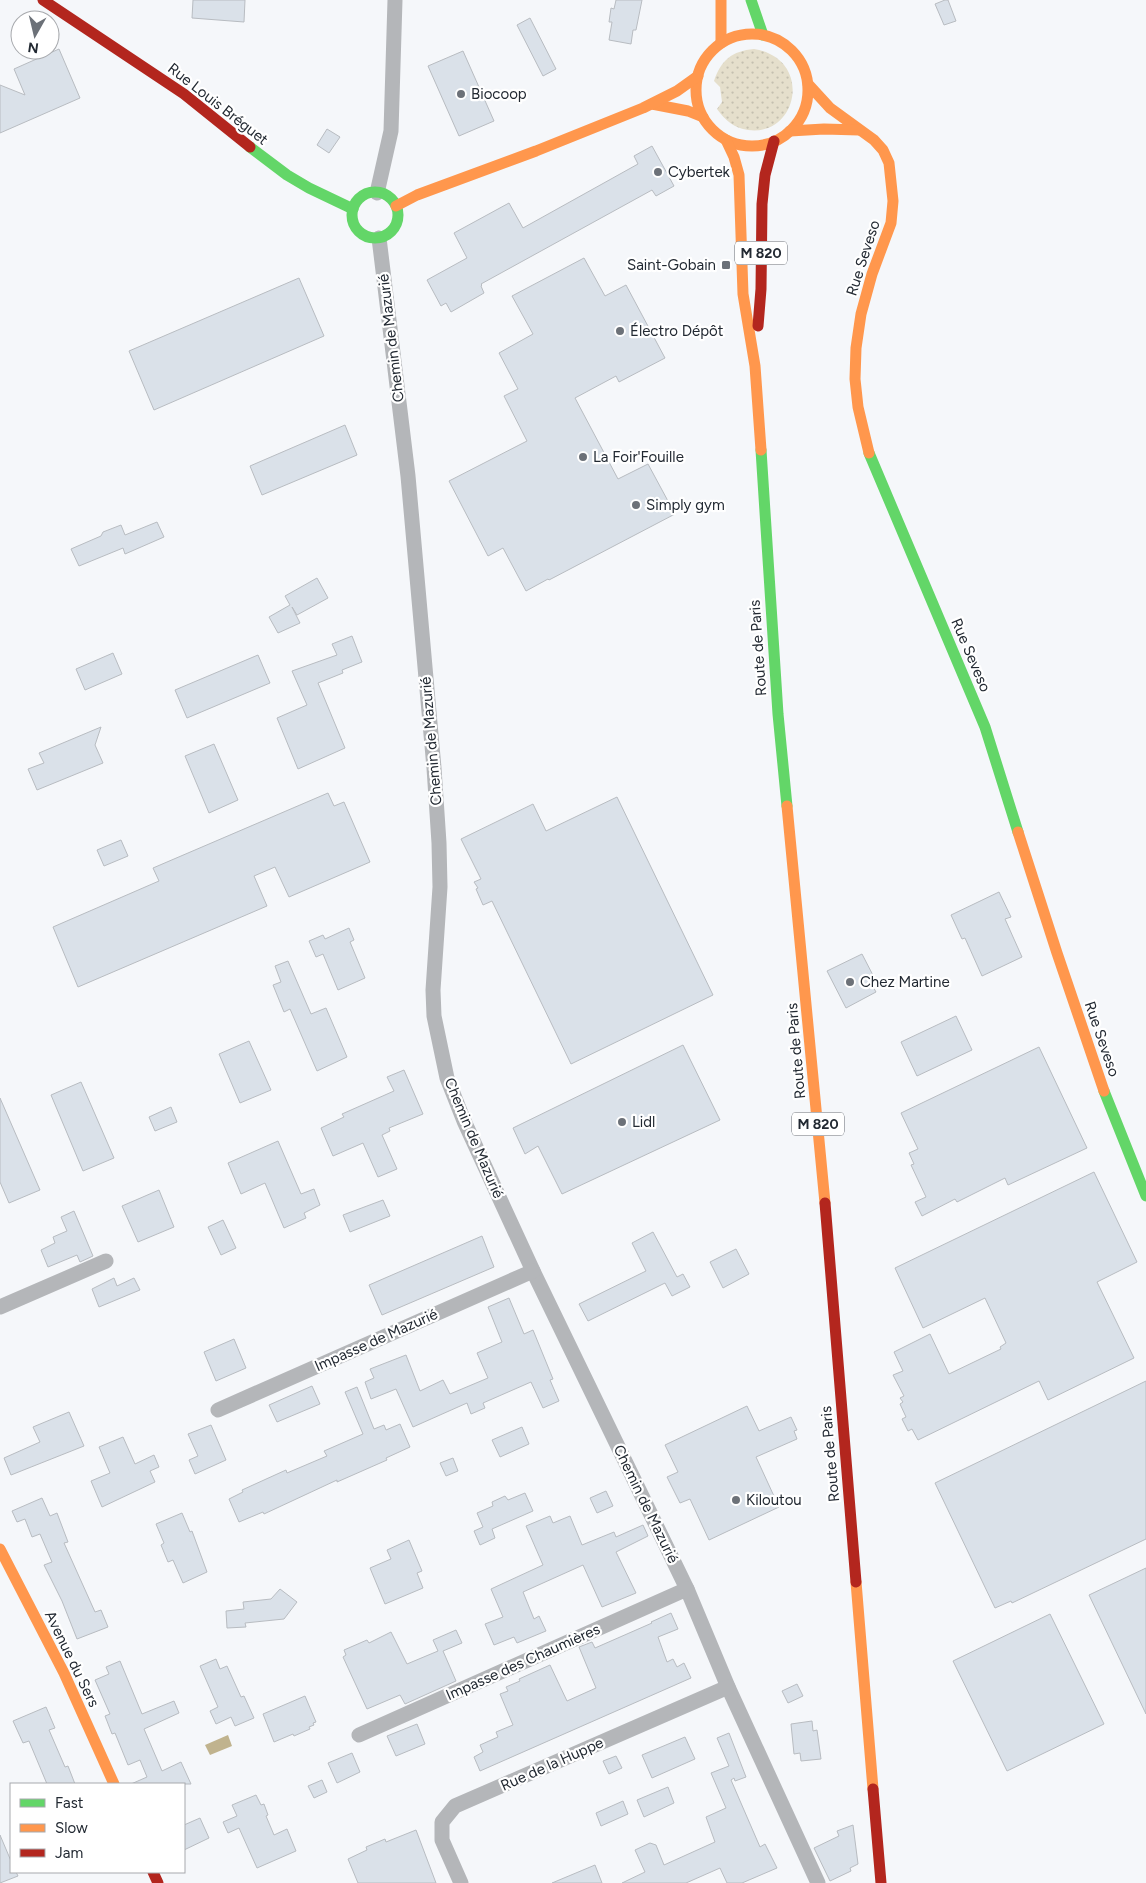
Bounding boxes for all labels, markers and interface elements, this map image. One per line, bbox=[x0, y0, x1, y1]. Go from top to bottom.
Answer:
north arrow bbox=[10, 10, 60, 60]
text: N bbox=[27, 38, 40, 57]
street label: Rue Louis Bréguet bbox=[164, 59, 272, 149]
place label: Biocoop bbox=[471, 85, 527, 103]
marker: Biocoop bbox=[455, 88, 467, 100]
place label: Cybertek bbox=[668, 163, 731, 181]
marker: Cybertek bbox=[652, 166, 664, 178]
street label: Rue Seveso bbox=[842, 218, 884, 298]
road number: M 820 bbox=[735, 242, 787, 264]
place label: Saint-Gobain bbox=[627, 256, 716, 274]
marker: Saint-Gobain bbox=[720, 259, 732, 271]
street label: Chemin de Mazurié bbox=[374, 273, 408, 403]
place label: Électro Dépôt bbox=[630, 322, 724, 340]
marker: Électro Dépôt bbox=[614, 325, 626, 337]
place label: La Foir'Fouille bbox=[593, 448, 684, 466]
marker: La Foir'Fouille bbox=[577, 451, 589, 463]
place label: Simply gym bbox=[646, 496, 725, 514]
marker: Simply gym bbox=[630, 499, 642, 511]
street label: Route de Paris bbox=[746, 599, 770, 697]
street label: Rue Seveso bbox=[947, 615, 995, 695]
street label: Chemin de Mazurié bbox=[416, 676, 446, 806]
place label: Chez Martine bbox=[860, 973, 950, 991]
marker: Chez Martine bbox=[844, 976, 856, 988]
street label: Rue Seveso bbox=[1081, 999, 1123, 1079]
street label: Route de Paris bbox=[783, 1002, 809, 1100]
street label: Chemin de Mazurié bbox=[440, 1075, 508, 1201]
road number: M 820 bbox=[792, 1112, 844, 1136]
place label: Lidl bbox=[632, 1113, 655, 1131]
marker: Lidl bbox=[616, 1116, 628, 1128]
street label: Impasse de Mazurié bbox=[312, 1305, 440, 1375]
street label: Route de Paris bbox=[817, 1405, 843, 1503]
street label: Chemin de Mazurié bbox=[610, 1442, 682, 1566]
place label: Kiloutou bbox=[746, 1491, 802, 1509]
marker: Kiloutou bbox=[730, 1494, 742, 1506]
street label: Avenue du Sers bbox=[41, 1608, 103, 1710]
street label: Impasse des Chaumières bbox=[443, 1620, 603, 1704]
street label: Rue de la Huppe bbox=[498, 1733, 606, 1795]
legend bbox=[10, 1783, 185, 1873]
text: Fast bbox=[55, 1794, 84, 1812]
text: Slow bbox=[55, 1819, 88, 1837]
text: Jam bbox=[55, 1844, 83, 1862]

